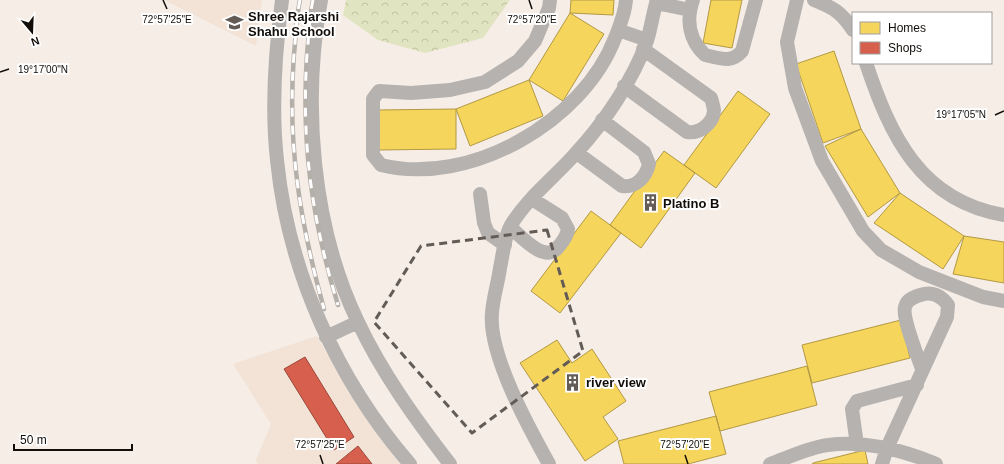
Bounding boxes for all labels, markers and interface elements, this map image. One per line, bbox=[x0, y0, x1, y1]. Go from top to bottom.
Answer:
place label: Shree Rajarshi Shahu School bbox=[248, 9, 339, 39]
north arrow bbox=[12, 12, 52, 52]
legend bbox=[852, 12, 992, 64]
school or university icon: Shree Rajarshi Shahu School bbox=[225, 13, 245, 33]
text: 72°57'25"E bbox=[142, 14, 192, 25]
text: 72°57'20"E bbox=[507, 14, 557, 25]
text: Homes bbox=[888, 21, 926, 35]
text: N bbox=[29, 34, 41, 48]
text: Shops bbox=[888, 41, 922, 55]
text: 19°17'00"N bbox=[18, 64, 68, 75]
text: 19°17'05"N bbox=[936, 109, 986, 120]
building icon: Platino B bbox=[640, 193, 660, 213]
place label: Platino B bbox=[663, 196, 719, 211]
building icon: river view bbox=[563, 372, 583, 392]
place label: river view bbox=[586, 375, 647, 390]
scale bar bbox=[14, 426, 132, 452]
text: 50 m bbox=[20, 433, 47, 447]
text: 72°57'25"E bbox=[295, 439, 345, 450]
text: 72°57'20"E bbox=[660, 439, 710, 450]

